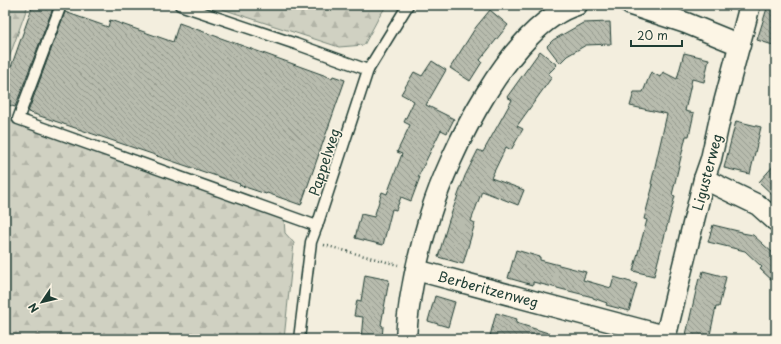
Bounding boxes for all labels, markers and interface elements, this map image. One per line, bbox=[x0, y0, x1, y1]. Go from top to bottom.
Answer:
scale bar bbox=[631, 22, 682, 48]
text: 20 m bbox=[637, 26, 668, 44]
street label: Pappelweg bbox=[303, 125, 345, 199]
street label: Ligusterweg bbox=[687, 131, 727, 213]
street label: Berberitzenweg bbox=[435, 265, 541, 313]
north arrow bbox=[22, 282, 62, 322]
text: N bbox=[24, 299, 43, 316]

